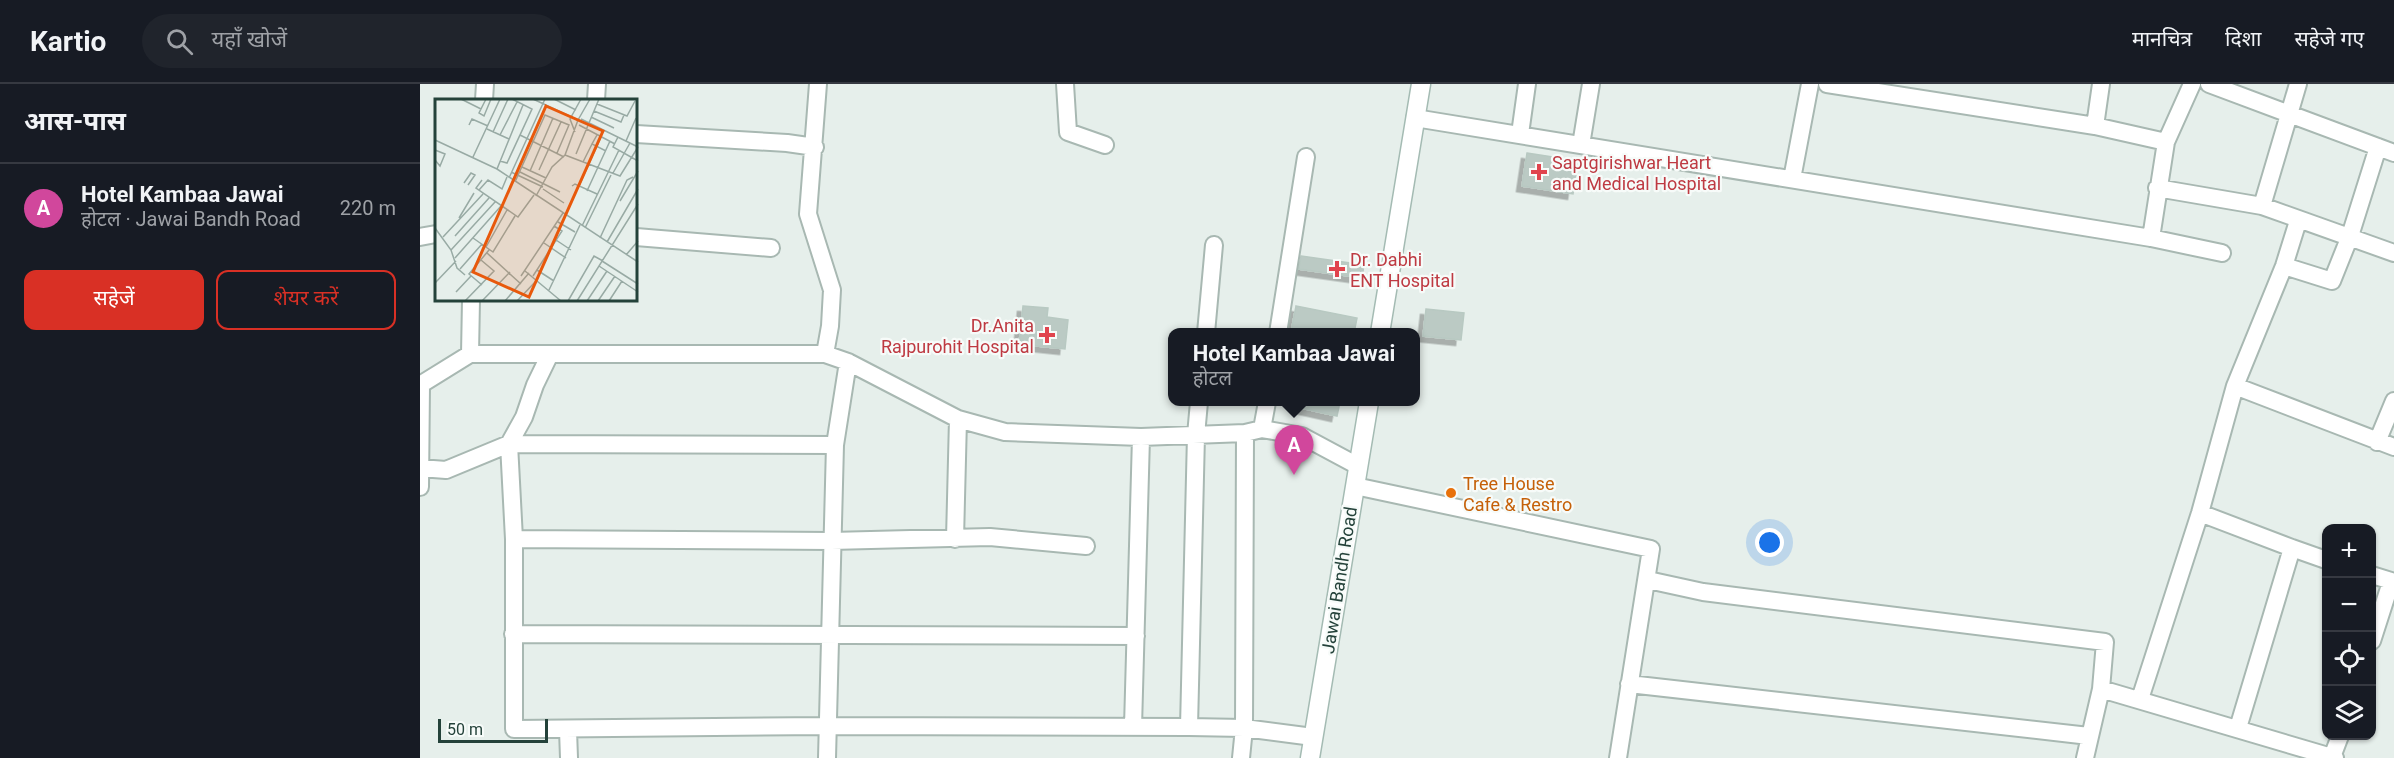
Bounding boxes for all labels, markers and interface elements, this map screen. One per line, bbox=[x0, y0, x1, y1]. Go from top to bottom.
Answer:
search box bbox=[142, 14, 562, 68]
text: Kartio bbox=[30, 25, 106, 58]
icon: search bbox=[163, 25, 196, 58]
text: यहाँ खोजें bbox=[211, 27, 287, 52]
text: मानचित्र bbox=[2132, 27, 2192, 51]
text: दिशा bbox=[2225, 27, 2261, 51]
text: सहेजे गए bbox=[2294, 27, 2364, 51]
inset map bbox=[435, 99, 638, 302]
text: आस-पास bbox=[24, 106, 126, 136]
place label: Saptgirishwar Heart and Medical Hospital bbox=[1552, 152, 1721, 194]
marker: Saptgirishwar Heart and Medical Hospital bbox=[1530, 163, 1548, 181]
text: Hotel Kambaa Jawai bbox=[81, 182, 284, 207]
text: A bbox=[37, 196, 50, 220]
text: 220 m bbox=[340, 196, 396, 220]
text: होटल · Jawai Bandh Road bbox=[81, 207, 301, 231]
place label: Dr. Dabhi ENT Hospital bbox=[1350, 249, 1455, 291]
marker: Dr. Dabhi ENT Hospital bbox=[1328, 260, 1346, 278]
button: सहेजें bbox=[24, 270, 204, 330]
button: शेयर करें bbox=[216, 270, 396, 330]
place label: Dr.Anita Rajpurohit Hospital bbox=[881, 315, 1034, 357]
marker: Dr.Anita Rajpurohit Hospital bbox=[1038, 326, 1056, 344]
popup bbox=[1168, 328, 1420, 406]
text: Hotel Kambaa Jawai bbox=[1193, 341, 1395, 366]
text: होटल bbox=[1193, 366, 1232, 390]
pin: A bbox=[1274, 426, 1314, 475]
place label: Tree House Cafe & Restro bbox=[1463, 473, 1572, 515]
marker: Tree House Cafe & Restro bbox=[1444, 486, 1458, 500]
street label: Jawai Bandh Road bbox=[1317, 505, 1361, 655]
map controls bbox=[2322, 524, 2376, 740]
button: + bbox=[2322, 524, 2376, 578]
your location bbox=[1755, 528, 1784, 557]
button: − bbox=[2322, 578, 2376, 632]
button: locate bbox=[2322, 632, 2376, 686]
button: layers bbox=[2322, 686, 2376, 740]
scale bar bbox=[438, 716, 548, 744]
text: 50 m bbox=[447, 720, 483, 739]

